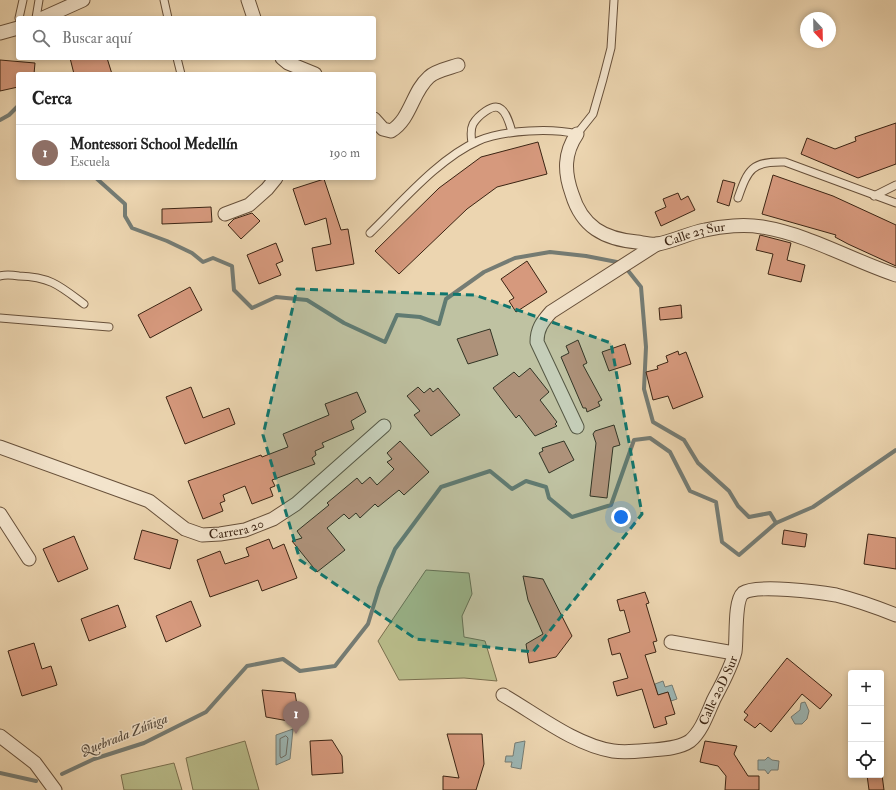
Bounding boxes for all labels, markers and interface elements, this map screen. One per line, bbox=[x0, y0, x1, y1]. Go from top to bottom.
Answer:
north arrow bbox=[800, 12, 836, 48]
search box bbox=[16, 16, 376, 60]
icon: search bbox=[30, 27, 52, 49]
text: Buscar aquí bbox=[62, 29, 131, 48]
text: Cerca bbox=[32, 88, 72, 109]
text: Montessori School Medellín bbox=[70, 135, 238, 154]
text: 1 bbox=[43, 145, 47, 161]
text: 190 m bbox=[329, 145, 360, 161]
text: Escuela bbox=[70, 154, 110, 170]
street label: Calle 23 Sur bbox=[662, 219, 726, 250]
your location bbox=[611, 507, 631, 527]
street label: Carrera 20 bbox=[208, 515, 266, 543]
street label: Calle 20D Sur bbox=[695, 654, 741, 728]
map controls bbox=[848, 670, 884, 778]
button: + bbox=[848, 670, 884, 706]
pin: 1 bbox=[283, 701, 309, 734]
button: − bbox=[848, 706, 884, 742]
water label: Quebrada Zúñiga bbox=[78, 710, 171, 761]
button: locate bbox=[848, 742, 884, 778]

